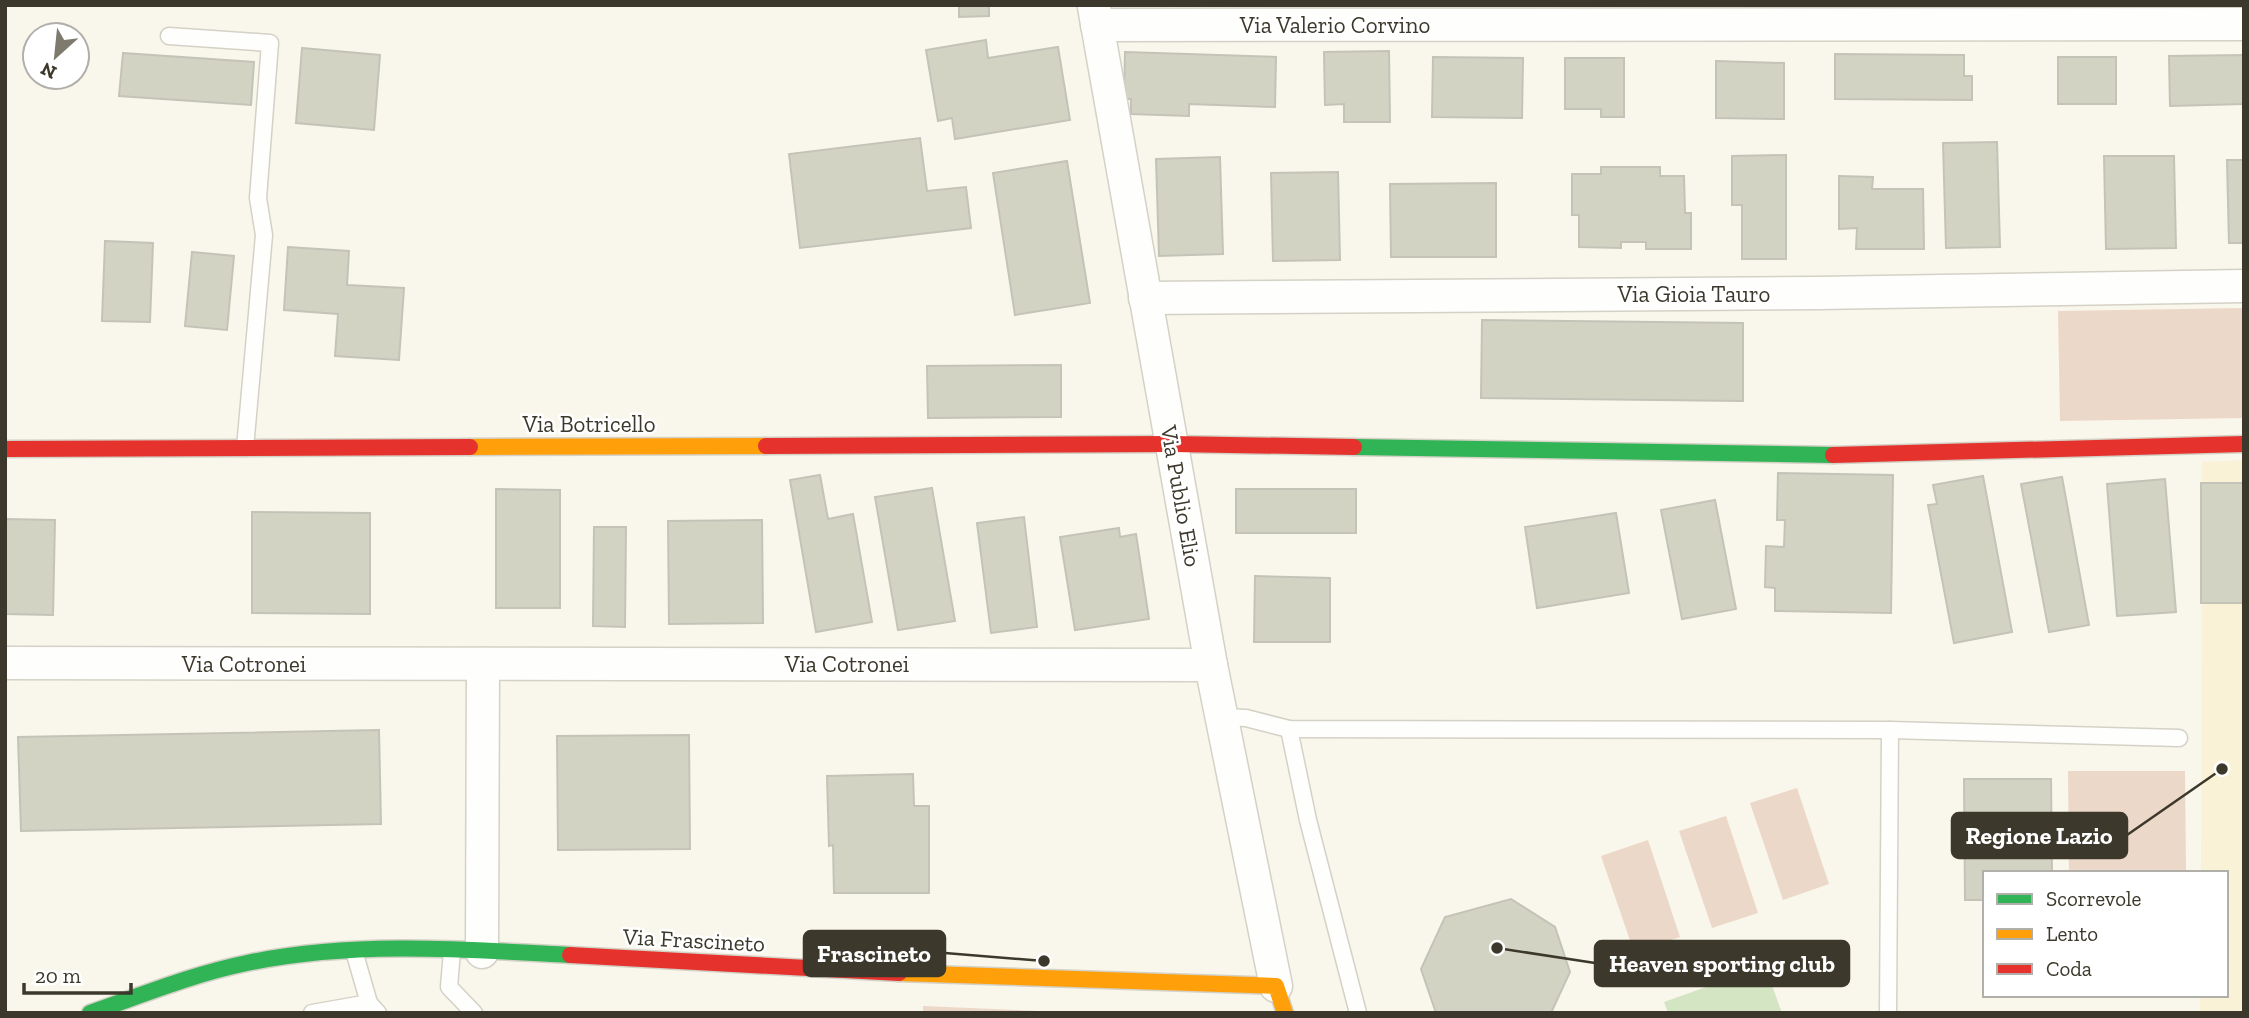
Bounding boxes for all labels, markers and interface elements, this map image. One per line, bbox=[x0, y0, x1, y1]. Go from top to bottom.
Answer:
street label: Via Valerio Corvino bbox=[1239, 11, 1430, 39]
north arrow bbox=[21, 21, 91, 91]
text: N bbox=[37, 57, 60, 84]
street label: Via Gioia Tauro bbox=[1617, 280, 1770, 308]
street label: Via Botricello bbox=[521, 410, 656, 438]
street label: Via Publio Elio bbox=[1155, 422, 1207, 569]
street label: Via Cotronei bbox=[181, 650, 306, 678]
street label: Via Cotronei bbox=[784, 650, 909, 678]
callout: Regione Lazio bbox=[1952, 813, 2127, 858]
text: Regione Lazio bbox=[1965, 821, 2113, 850]
legend bbox=[1983, 871, 2228, 997]
text: Scorrevole bbox=[2046, 886, 2141, 911]
text: Lento bbox=[2046, 921, 2098, 946]
street label: Via Frascineto bbox=[621, 922, 766, 958]
callout: Frascineto bbox=[804, 931, 945, 976]
text: Frascineto bbox=[817, 939, 931, 968]
callout: Heaven sporting club bbox=[1595, 941, 1849, 986]
text: Heaven sporting club bbox=[1609, 949, 1835, 978]
scale bar bbox=[24, 951, 131, 995]
text: Coda bbox=[2046, 956, 2092, 981]
text: 20 m bbox=[35, 963, 81, 988]

